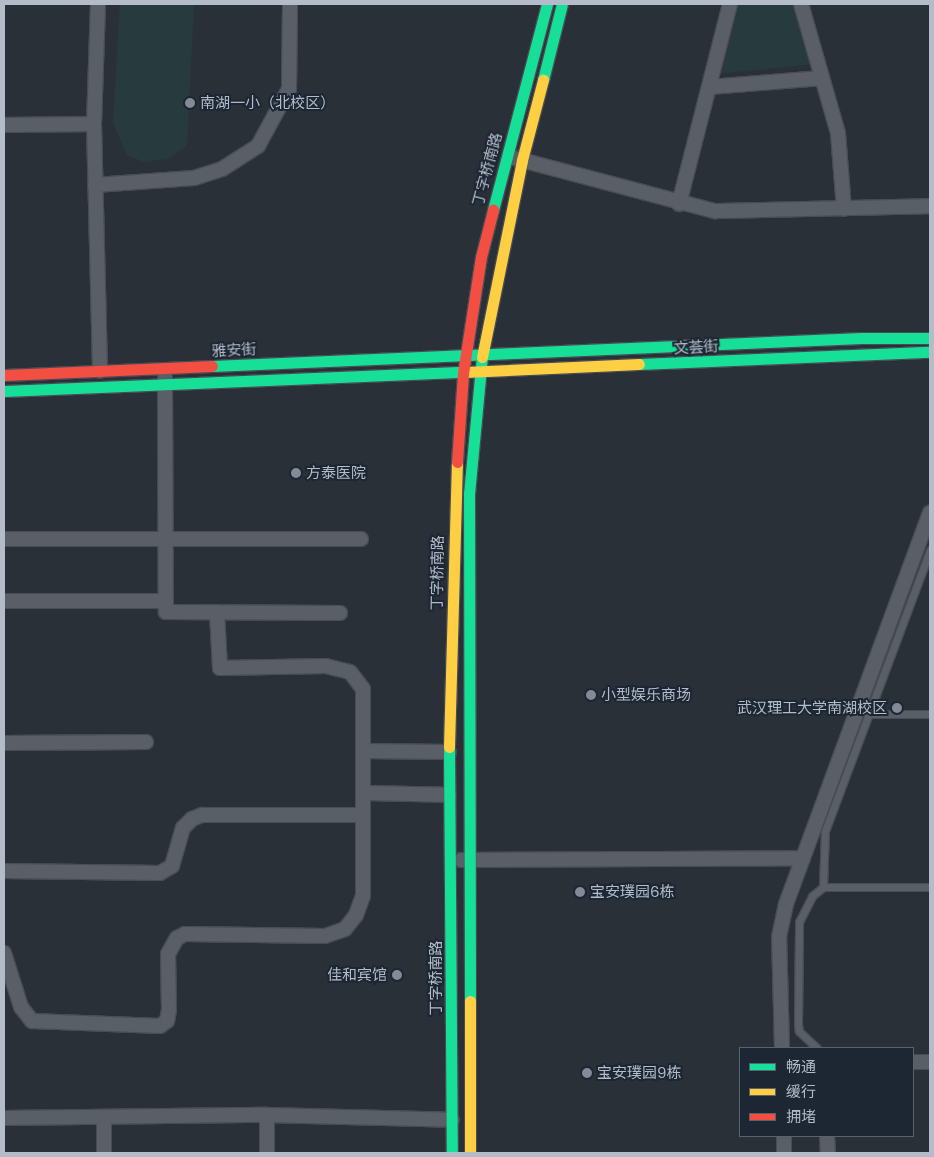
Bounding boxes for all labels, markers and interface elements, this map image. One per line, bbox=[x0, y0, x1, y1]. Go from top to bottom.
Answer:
place label: 南湖一小（北校区） bbox=[200, 94, 335, 112]
marker: 南湖一小（北校区） bbox=[184, 97, 196, 109]
street label: 丁字桥南路 bbox=[469, 130, 505, 208]
street label: 文荟街 bbox=[673, 337, 719, 357]
street label: 雅安街 bbox=[211, 340, 257, 360]
place label: 方泰医院 bbox=[306, 464, 366, 482]
marker: 方泰医院 bbox=[290, 467, 302, 479]
street label: 丁字桥南路 bbox=[427, 535, 447, 611]
place label: 小型娱乐商场 bbox=[601, 686, 691, 704]
marker: 小型娱乐商场 bbox=[585, 689, 597, 701]
place label: 武汉理工大学南湖校区 bbox=[737, 699, 887, 717]
marker: 武汉理工大学南湖校区 bbox=[891, 702, 903, 714]
place label: 宝安璞园6栋 bbox=[590, 883, 675, 901]
marker: 宝安璞园6栋 bbox=[574, 886, 586, 898]
street label: 丁字桥南路 bbox=[427, 941, 445, 1015]
place label: 佳和宾馆 bbox=[327, 966, 387, 984]
marker: 佳和宾馆 bbox=[391, 969, 403, 981]
legend bbox=[739, 1047, 914, 1137]
text: 畅通 bbox=[786, 1056, 816, 1077]
place label: 宝安璞园9栋 bbox=[597, 1064, 681, 1082]
marker: 宝安璞园9栋 bbox=[581, 1067, 593, 1079]
text: 缓行 bbox=[786, 1081, 816, 1102]
text: 拥堵 bbox=[786, 1106, 816, 1127]

